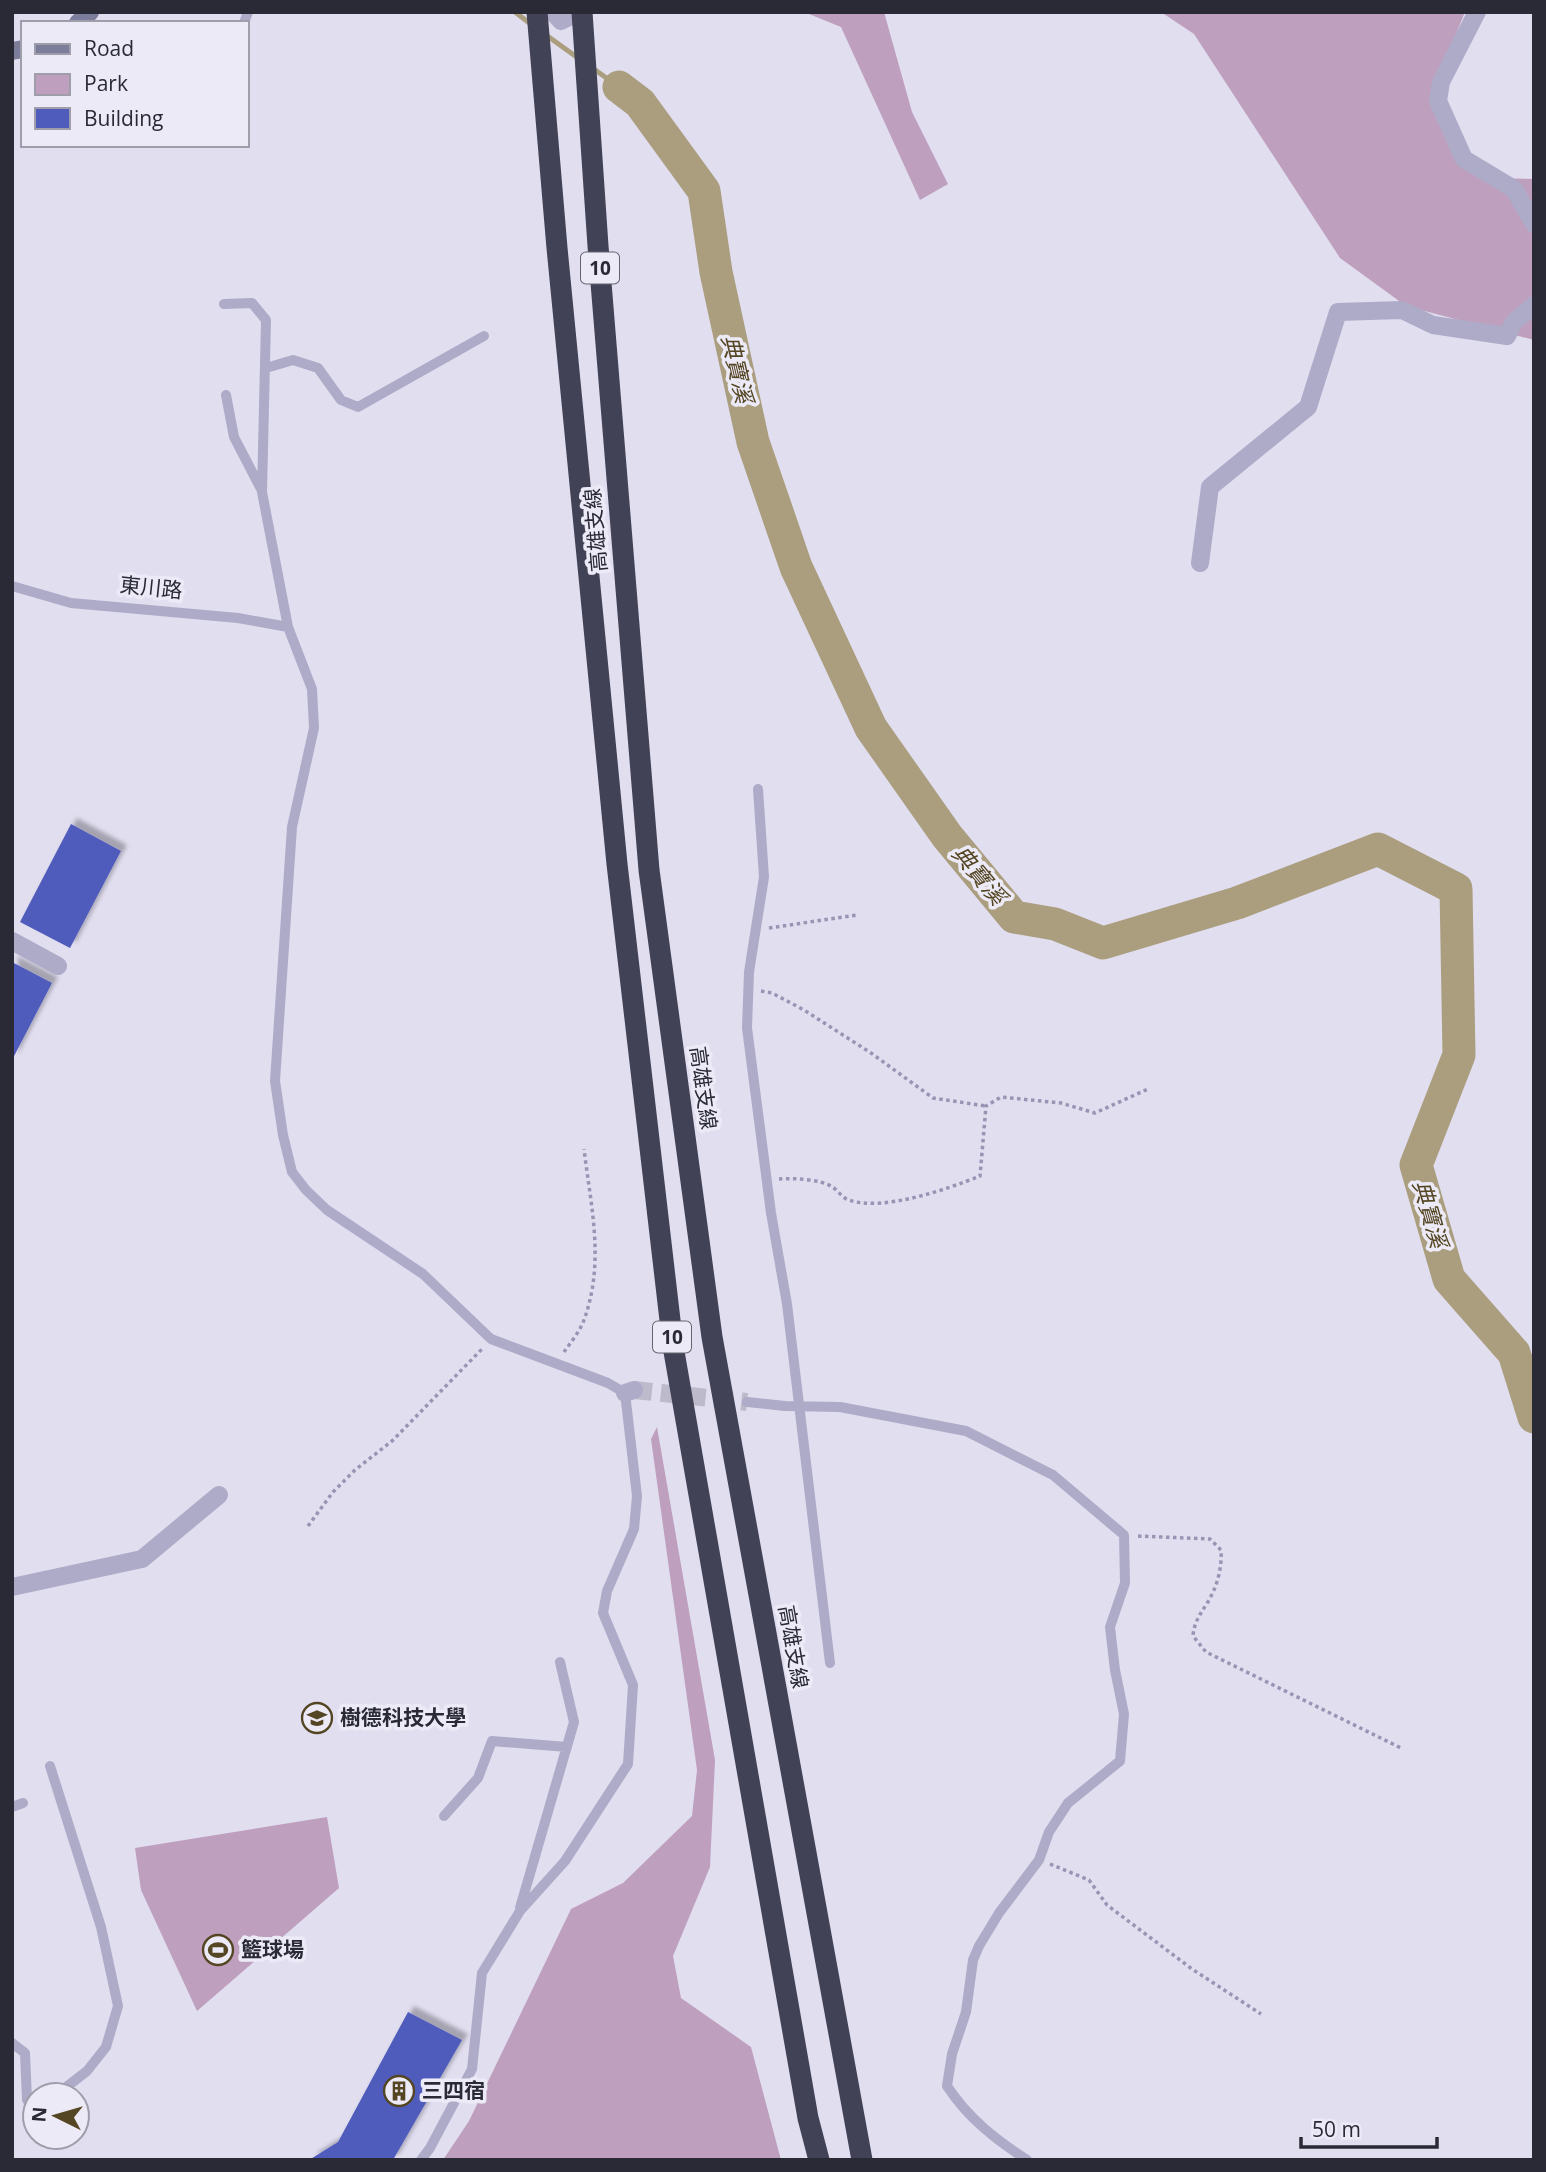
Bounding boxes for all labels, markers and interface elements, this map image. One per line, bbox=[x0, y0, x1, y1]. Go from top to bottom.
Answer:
legend bbox=[21, 21, 248, 147]
text: Road bbox=[84, 34, 134, 62]
text: Park bbox=[84, 69, 128, 97]
text: Building bbox=[84, 104, 163, 132]
road number: 10 bbox=[581, 252, 619, 284]
water label: 典寶溪 bbox=[715, 332, 762, 409]
street label: 高雄支線 bbox=[577, 487, 613, 573]
street label: 東川路 bbox=[118, 570, 184, 604]
water label: 典寶溪 bbox=[945, 838, 1016, 913]
street label: 高雄支線 bbox=[684, 1044, 724, 1131]
water label: 典寶溪 bbox=[1406, 1176, 1457, 1254]
road number: 10 bbox=[653, 1322, 691, 1352]
street label: 高雄支線 bbox=[773, 1603, 815, 1691]
school or university icon: 樹德科技大學 bbox=[300, 1701, 334, 1735]
place label: 樹德科技大學 bbox=[340, 1703, 466, 1731]
sports icon: 籃球場 bbox=[201, 1933, 235, 1967]
place label: 籃球場 bbox=[241, 1935, 304, 1963]
building icon: 三四宿 bbox=[382, 2074, 416, 2108]
place label: 三四宿 bbox=[422, 2076, 485, 2104]
north arrow bbox=[21, 2081, 91, 2151]
text: N bbox=[25, 2106, 53, 2123]
scale bar bbox=[1301, 2106, 1438, 2150]
text: 50 m bbox=[1312, 2115, 1361, 2143]

